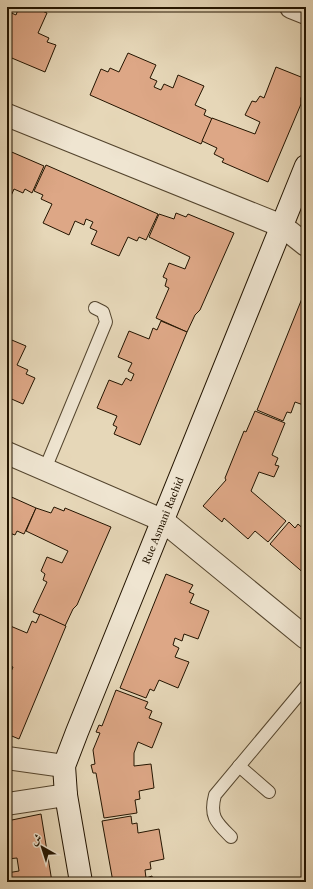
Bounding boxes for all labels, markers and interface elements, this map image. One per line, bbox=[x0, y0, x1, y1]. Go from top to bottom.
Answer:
street label: Rue Asmani Rachid bbox=[140, 475, 187, 566]
north arrow bbox=[22, 827, 62, 867]
text: ش bbox=[27, 830, 44, 848]

